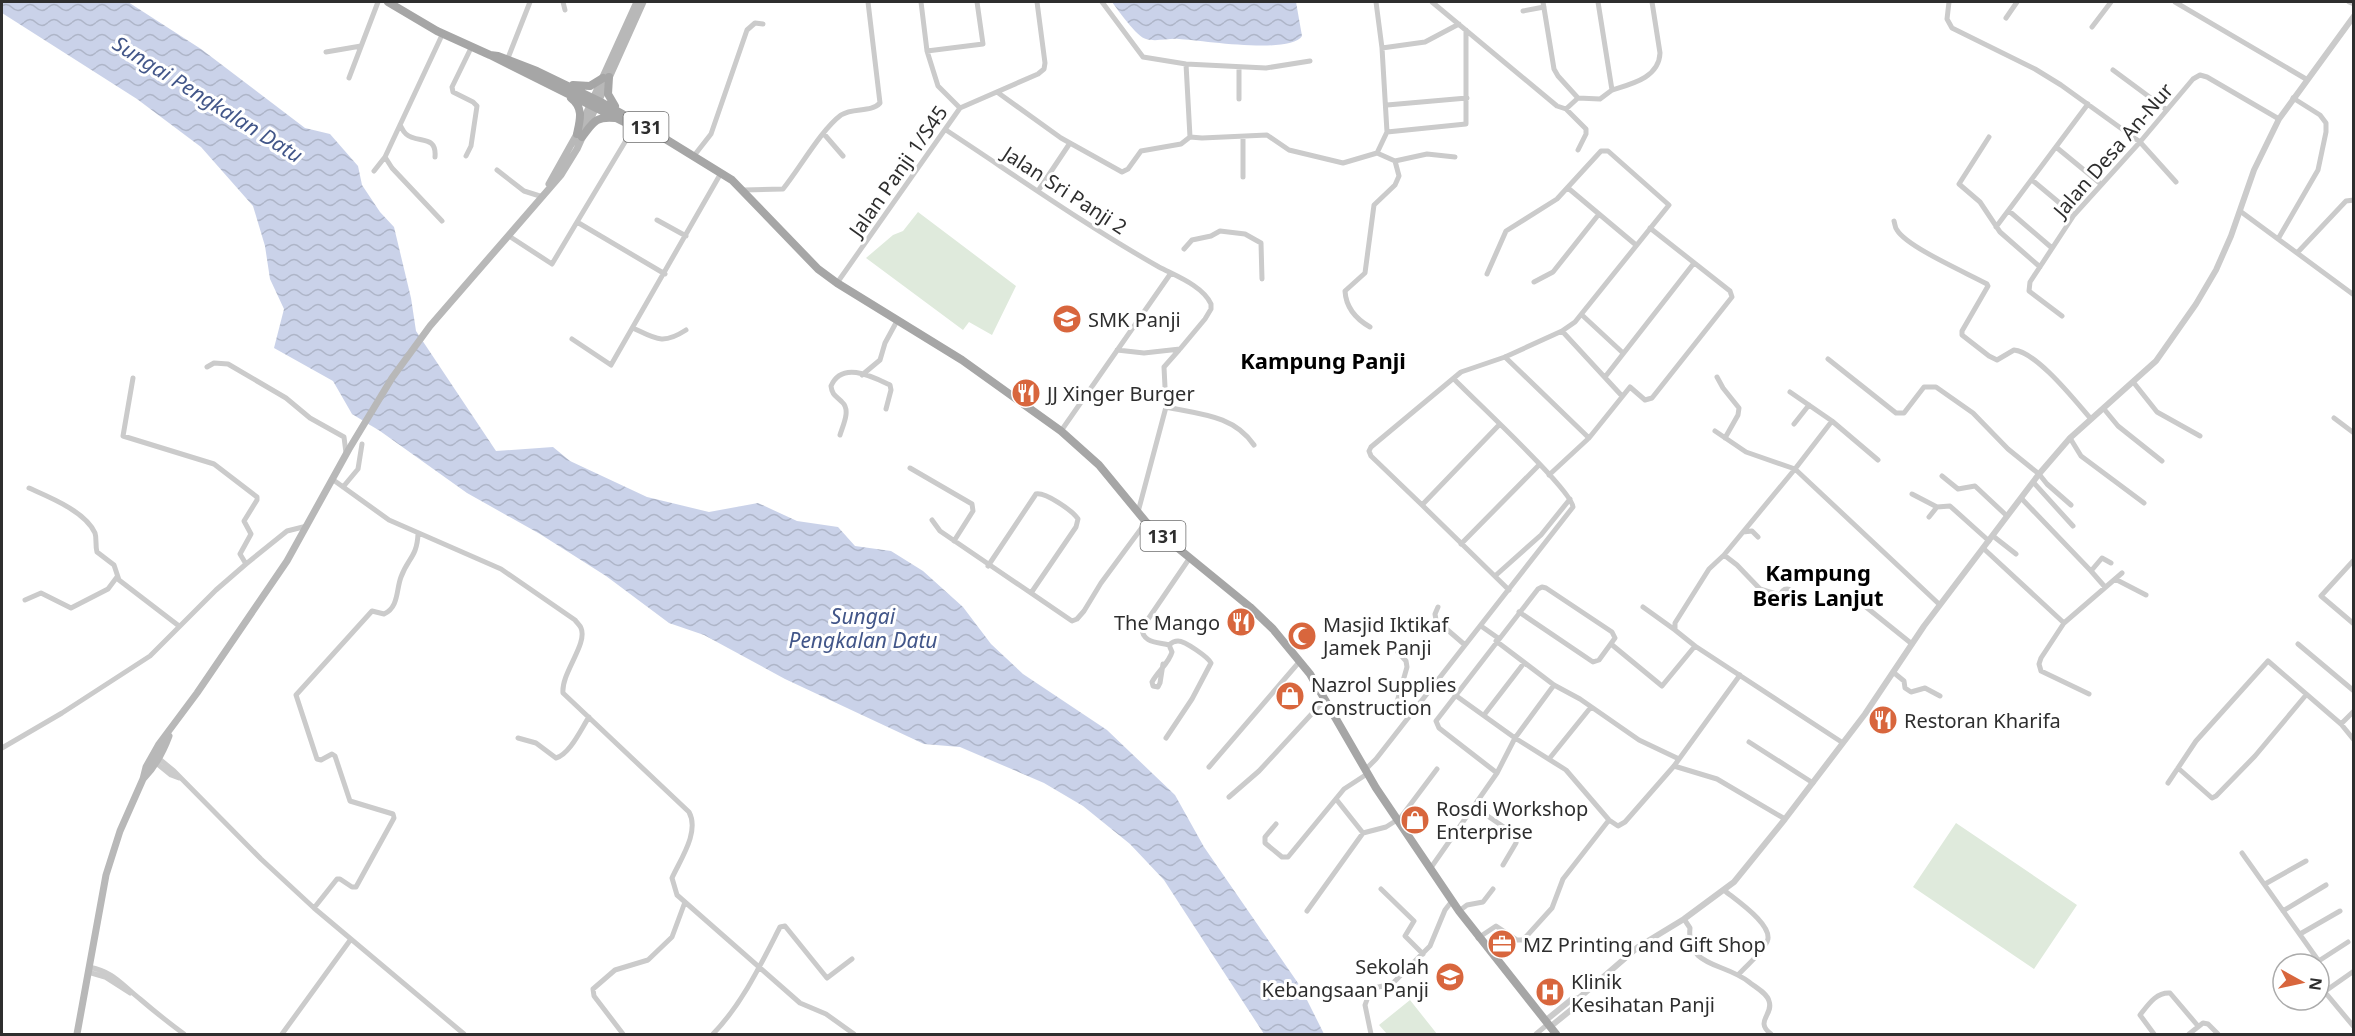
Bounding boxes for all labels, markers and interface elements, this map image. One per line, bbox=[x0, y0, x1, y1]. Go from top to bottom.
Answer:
water label: Sungai Pengkalan Datu bbox=[108, 29, 308, 169]
street label: Jalan Desa An-Nur bbox=[2046, 77, 2179, 224]
street label: Jalan Panji 1/S45 bbox=[841, 100, 953, 244]
road number: 131 bbox=[624, 112, 668, 142]
street label: Jalan Sri Panji 2 bbox=[996, 139, 1132, 240]
school or university icon: SMK Panji bbox=[1051, 303, 1083, 335]
place label: SMK Panji bbox=[1088, 306, 1181, 333]
district label: Kampung Panji bbox=[1240, 345, 1406, 375]
restaurant icon: JJ Xinger Burger bbox=[1010, 377, 1042, 409]
place label: JJ Xinger Burger bbox=[1045, 380, 1195, 407]
road number: 131 bbox=[1140, 521, 1186, 551]
district label: Kampung Beris Lanjut bbox=[1752, 557, 1884, 612]
water label: Sungai Pengkalan Datu bbox=[788, 602, 938, 654]
restaurant icon: The Mango bbox=[1225, 606, 1257, 638]
place label: The Mango bbox=[1114, 609, 1220, 636]
place label: Masjid Iktikaf Jamek Panji bbox=[1321, 611, 1449, 661]
mosque icon: Masjid Iktikaf Jamek Panji bbox=[1286, 620, 1318, 652]
place label: Nazrol Supplies Construction bbox=[1311, 671, 1456, 721]
shop icon: Nazrol Supplies Construction bbox=[1274, 680, 1306, 712]
restaurant icon: Restoran Kharifa bbox=[1867, 704, 1899, 736]
place label: Restoran Kharifa bbox=[1904, 707, 2061, 734]
place label: Rosdi Workshop Enterprise bbox=[1436, 795, 1588, 845]
shop icon: Rosdi Workshop Enterprise bbox=[1399, 804, 1431, 836]
office icon: MZ Printing and Gift Shop bbox=[1486, 928, 1518, 960]
place label: MZ Printing and Gift Shop bbox=[1523, 931, 1766, 958]
north arrow bbox=[2271, 952, 2331, 1012]
place label: Sekolah Kebangsaan Panji bbox=[1262, 953, 1429, 1003]
school or university icon: Sekolah Kebangsaan Panji bbox=[1434, 961, 1466, 993]
place label: Klinik Kesihatan Panji bbox=[1571, 968, 1715, 1018]
hospital icon: Klinik Kesihatan Panji bbox=[1534, 976, 1566, 1008]
text: N bbox=[2304, 976, 2328, 992]

